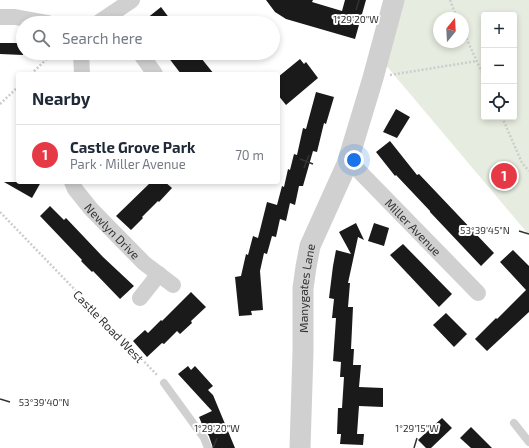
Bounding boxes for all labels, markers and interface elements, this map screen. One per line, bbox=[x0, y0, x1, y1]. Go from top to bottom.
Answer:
north arrow bbox=[433, 12, 469, 48]
map controls bbox=[481, 12, 517, 120]
button: + bbox=[481, 12, 517, 48]
text: 1°29'20"W bbox=[333, 13, 379, 25]
search box bbox=[16, 16, 280, 60]
icon: search bbox=[30, 27, 52, 49]
text: Search here bbox=[62, 29, 143, 47]
button: − bbox=[481, 48, 517, 84]
button: locate bbox=[481, 84, 517, 120]
text: Nearby bbox=[32, 88, 90, 108]
text: Castle Grove Park bbox=[70, 138, 195, 156]
text: 1 bbox=[42, 147, 48, 163]
text: 70 m bbox=[235, 147, 264, 163]
your location bbox=[344, 150, 364, 170]
text: Park · Miller Avenue bbox=[70, 156, 186, 172]
pin: 1 bbox=[491, 161, 517, 191]
street label: Miller Avenue bbox=[383, 195, 444, 258]
street label: Newlyn Drive bbox=[82, 200, 143, 262]
text: 53°39'45"N bbox=[460, 224, 510, 236]
street label: Manygates Lane bbox=[296, 243, 317, 333]
street label: Castle Road West bbox=[71, 287, 147, 365]
text: 53°39'40"N bbox=[19, 396, 69, 408]
text: 1°29'20"W bbox=[194, 422, 240, 434]
text: 1°29'15"W bbox=[395, 422, 439, 434]

